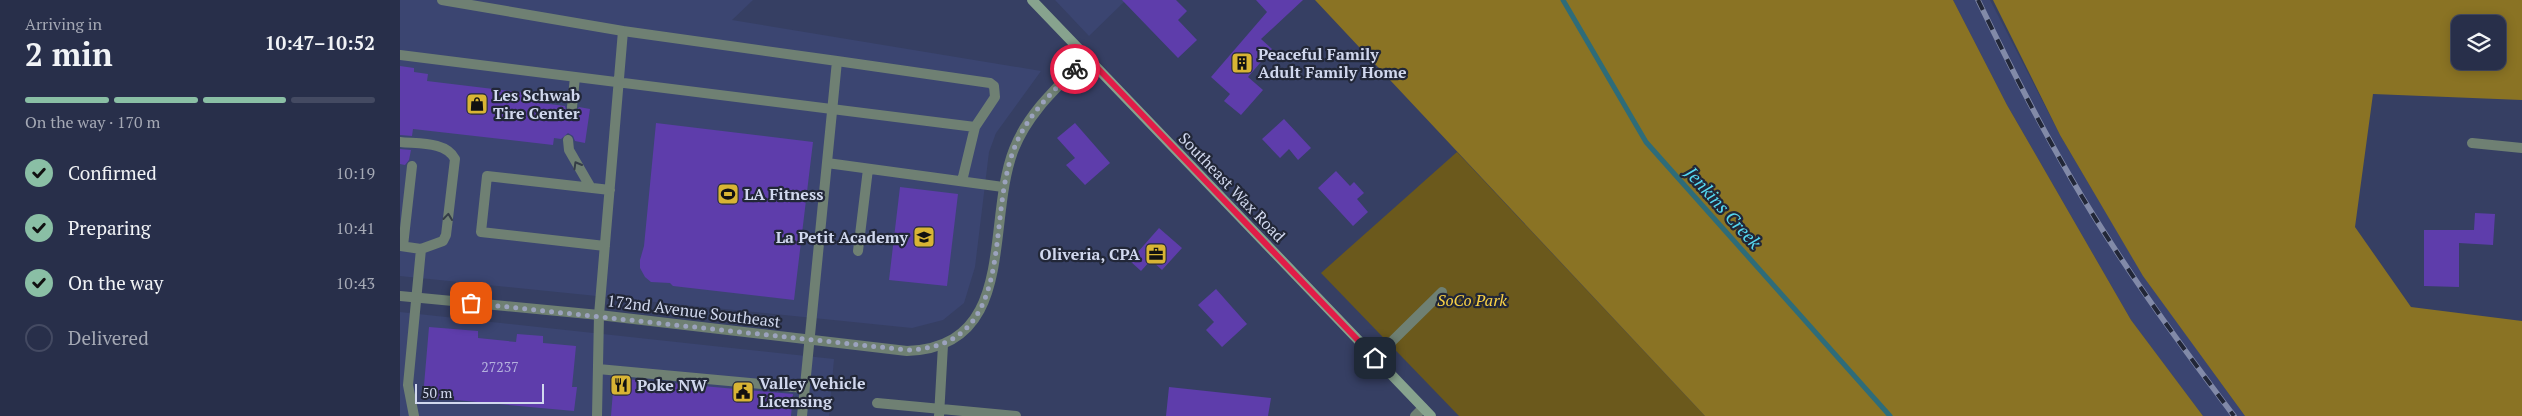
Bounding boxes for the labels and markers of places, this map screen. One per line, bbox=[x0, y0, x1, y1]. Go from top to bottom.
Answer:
place label: Peaceful Family Adult Family Home bbox=[1258, 43, 1407, 83]
building icon: Peaceful Family Adult Family Home bbox=[1230, 51, 1254, 75]
place label: Les Schwab Tire Center bbox=[493, 84, 580, 124]
shop icon: Les Schwab Tire Center bbox=[465, 92, 489, 116]
sports icon: LA Fitness bbox=[716, 182, 740, 206]
place label: LA Fitness bbox=[744, 183, 823, 205]
school or university icon: La Petit Academy bbox=[912, 225, 936, 249]
place label: La Petit Academy bbox=[776, 226, 909, 248]
office icon: Oliveria, CPA bbox=[1144, 242, 1168, 266]
place label: Oliveria, CPA bbox=[1040, 243, 1140, 265]
pin bbox=[450, 282, 492, 324]
pin bbox=[1354, 337, 1396, 379]
place label: Valley Vehicle Licensing bbox=[759, 372, 866, 412]
restaurant icon: Poke NW bbox=[609, 373, 633, 397]
place label: Poke NW bbox=[637, 374, 707, 396]
public building icon: Valley Vehicle Licensing bbox=[731, 380, 755, 404]

